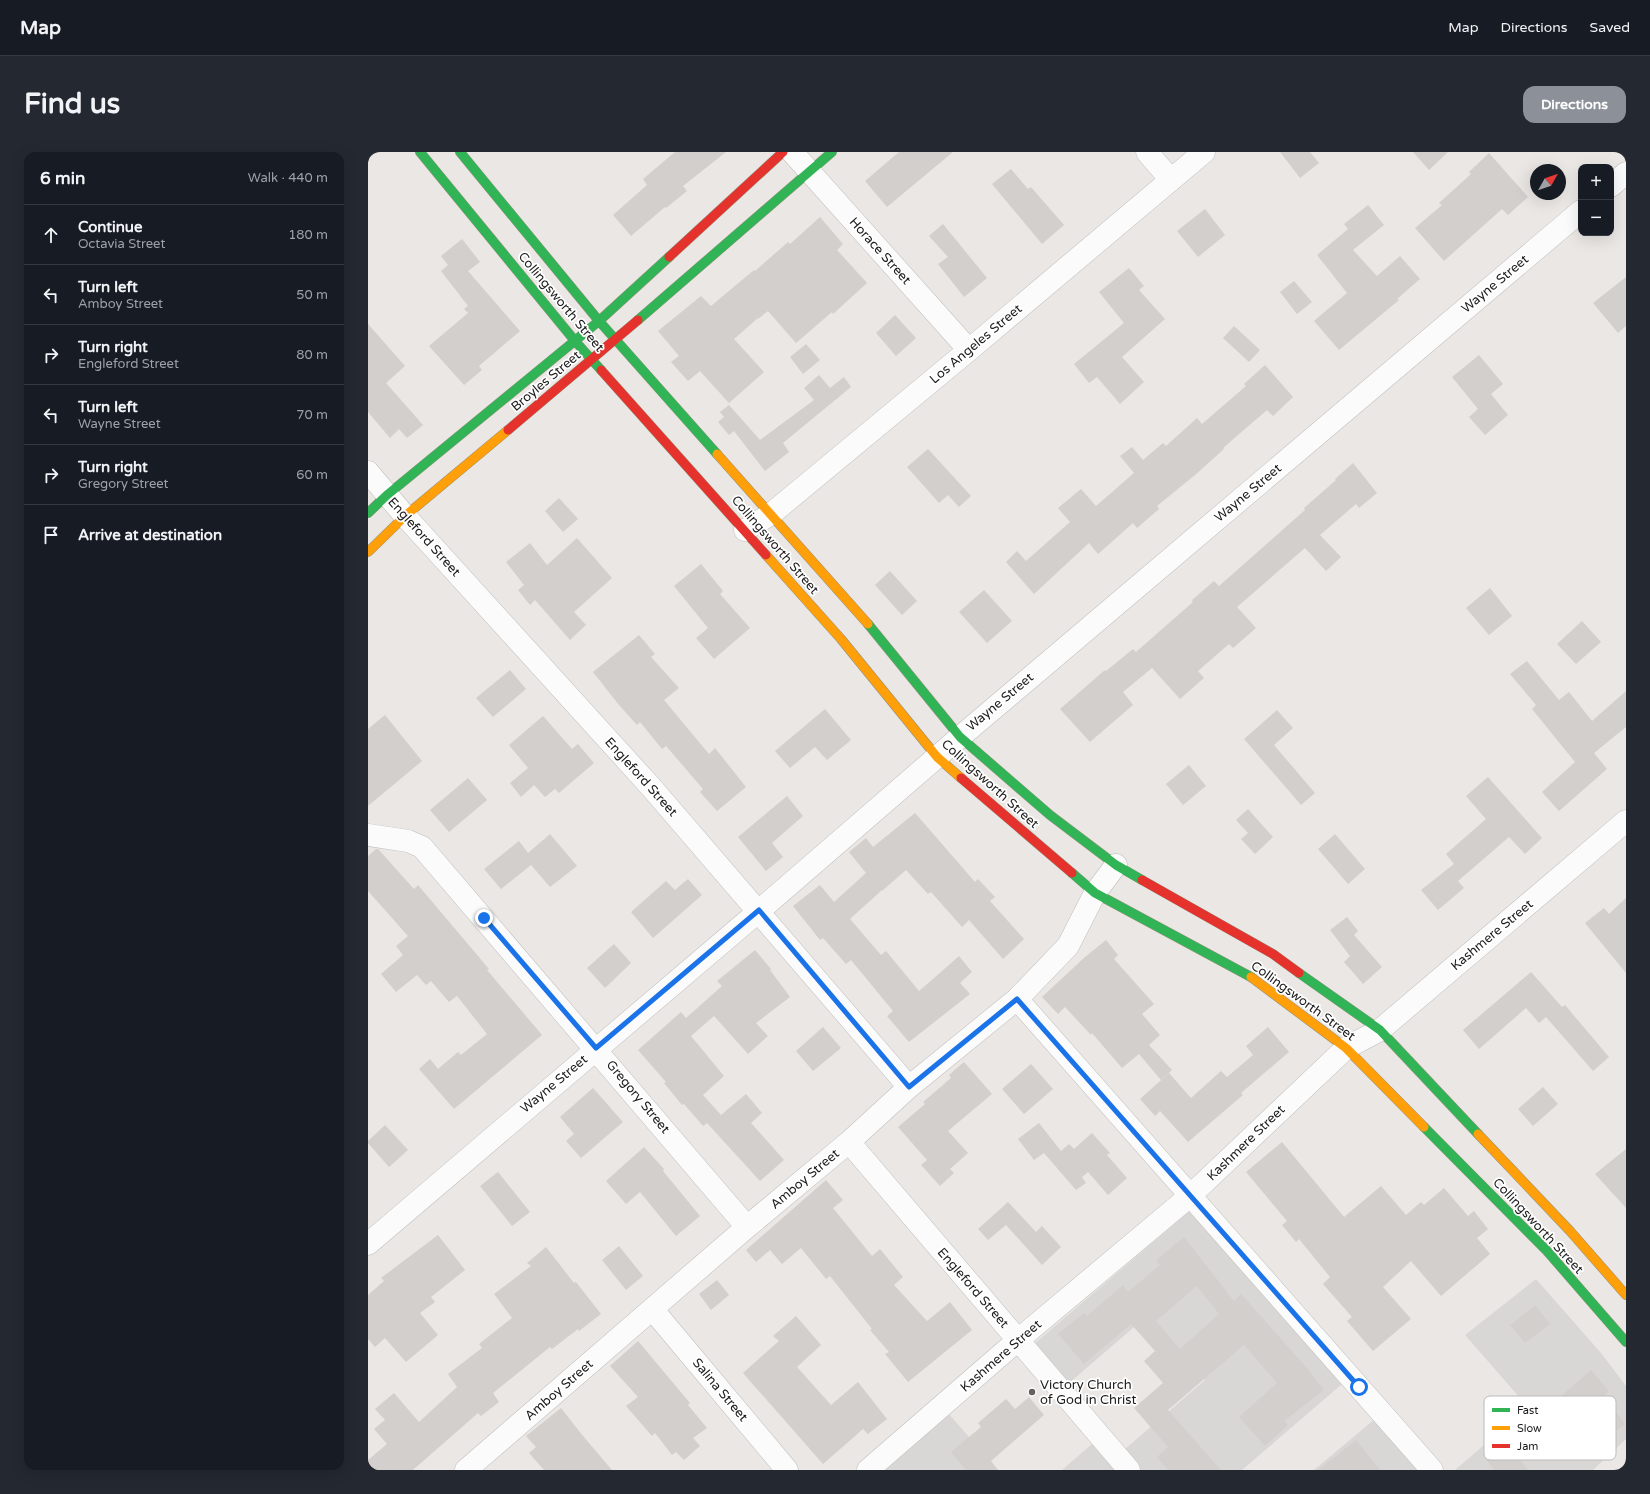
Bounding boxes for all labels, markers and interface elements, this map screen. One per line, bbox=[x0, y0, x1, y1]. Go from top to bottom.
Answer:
text: Map bbox=[20, 17, 61, 39]
text: Map bbox=[1448, 19, 1479, 36]
text: Directions bbox=[1501, 19, 1568, 36]
text: Saved bbox=[1590, 19, 1630, 36]
button: Directions bbox=[1523, 86, 1626, 123]
text: Find us bbox=[24, 87, 120, 121]
north arrow bbox=[1530, 164, 1566, 200]
map controls bbox=[1578, 164, 1614, 236]
button: + bbox=[1578, 164, 1614, 200]
text: 6 min bbox=[40, 168, 85, 189]
text: Walk · 440 m bbox=[248, 170, 328, 186]
button: − bbox=[1578, 200, 1614, 236]
street label: Horace Street bbox=[846, 214, 914, 288]
text: Continue bbox=[78, 218, 142, 236]
icon: ahead bbox=[40, 224, 62, 246]
text: 180 m bbox=[288, 227, 328, 243]
text: Octavia Street bbox=[78, 236, 165, 252]
street label: Collingsworth Street bbox=[515, 249, 607, 355]
street label: Wayne Street bbox=[1458, 251, 1532, 317]
text: Turn left bbox=[78, 278, 138, 296]
icon: left bbox=[40, 284, 62, 306]
text: 50 m bbox=[296, 287, 328, 303]
text: Amboy Street bbox=[78, 296, 163, 312]
street label: Los Angeles Street bbox=[927, 301, 1025, 387]
text: Turn right bbox=[78, 338, 148, 356]
icon: right bbox=[40, 344, 62, 366]
text: 80 m bbox=[296, 347, 328, 363]
street label: Broyles Street bbox=[508, 347, 584, 415]
text: Engleford Street bbox=[78, 356, 179, 372]
text: Turn left bbox=[78, 398, 138, 416]
icon: left bbox=[40, 404, 62, 426]
text: 70 m bbox=[296, 407, 328, 423]
text: Wayne Street bbox=[78, 416, 161, 432]
text: Turn right bbox=[78, 458, 148, 476]
street label: Wayne Street bbox=[1211, 460, 1285, 526]
icon: right bbox=[40, 464, 62, 486]
text: 60 m bbox=[296, 467, 328, 483]
text: Gregory Street bbox=[78, 476, 169, 492]
street label: Collingsworth Street bbox=[728, 492, 822, 598]
street label: Engleford Street bbox=[384, 494, 464, 580]
icon: arrive bbox=[40, 524, 62, 546]
text: Arrive at destination bbox=[78, 526, 222, 544]
street label: Wayne Street bbox=[963, 669, 1037, 735]
street label: Engleford Street bbox=[601, 734, 681, 820]
street label: Collingsworth Street bbox=[938, 736, 1042, 832]
street label: Kashmere Street bbox=[1448, 896, 1536, 974]
route end bbox=[475, 909, 493, 927]
street label: Collingsworth Street bbox=[1248, 958, 1358, 1044]
street label: Wayne Street bbox=[517, 1051, 591, 1117]
street label: Gregory Street bbox=[603, 1057, 673, 1137]
street label: Kashmere Street bbox=[1204, 1102, 1288, 1184]
street label: Amboy Street bbox=[767, 1146, 843, 1212]
street label: Collingsworth Street bbox=[1489, 1175, 1587, 1277]
street label: Engleford Street bbox=[934, 1245, 1012, 1331]
street label: Kashmere Street bbox=[957, 1316, 1045, 1396]
street label: Salina Street bbox=[689, 1355, 751, 1425]
street label: Amboy Street bbox=[522, 1356, 596, 1424]
place label: Victory Church of God in Christ bbox=[1040, 1377, 1136, 1408]
route start bbox=[1350, 1378, 1368, 1396]
marker: Victory Church of God in Christ bbox=[1027, 1387, 1037, 1397]
legend bbox=[1484, 1396, 1616, 1460]
text: Fast bbox=[1517, 1404, 1538, 1417]
text: Slow bbox=[1517, 1422, 1542, 1435]
text: Jam bbox=[1517, 1440, 1538, 1453]

